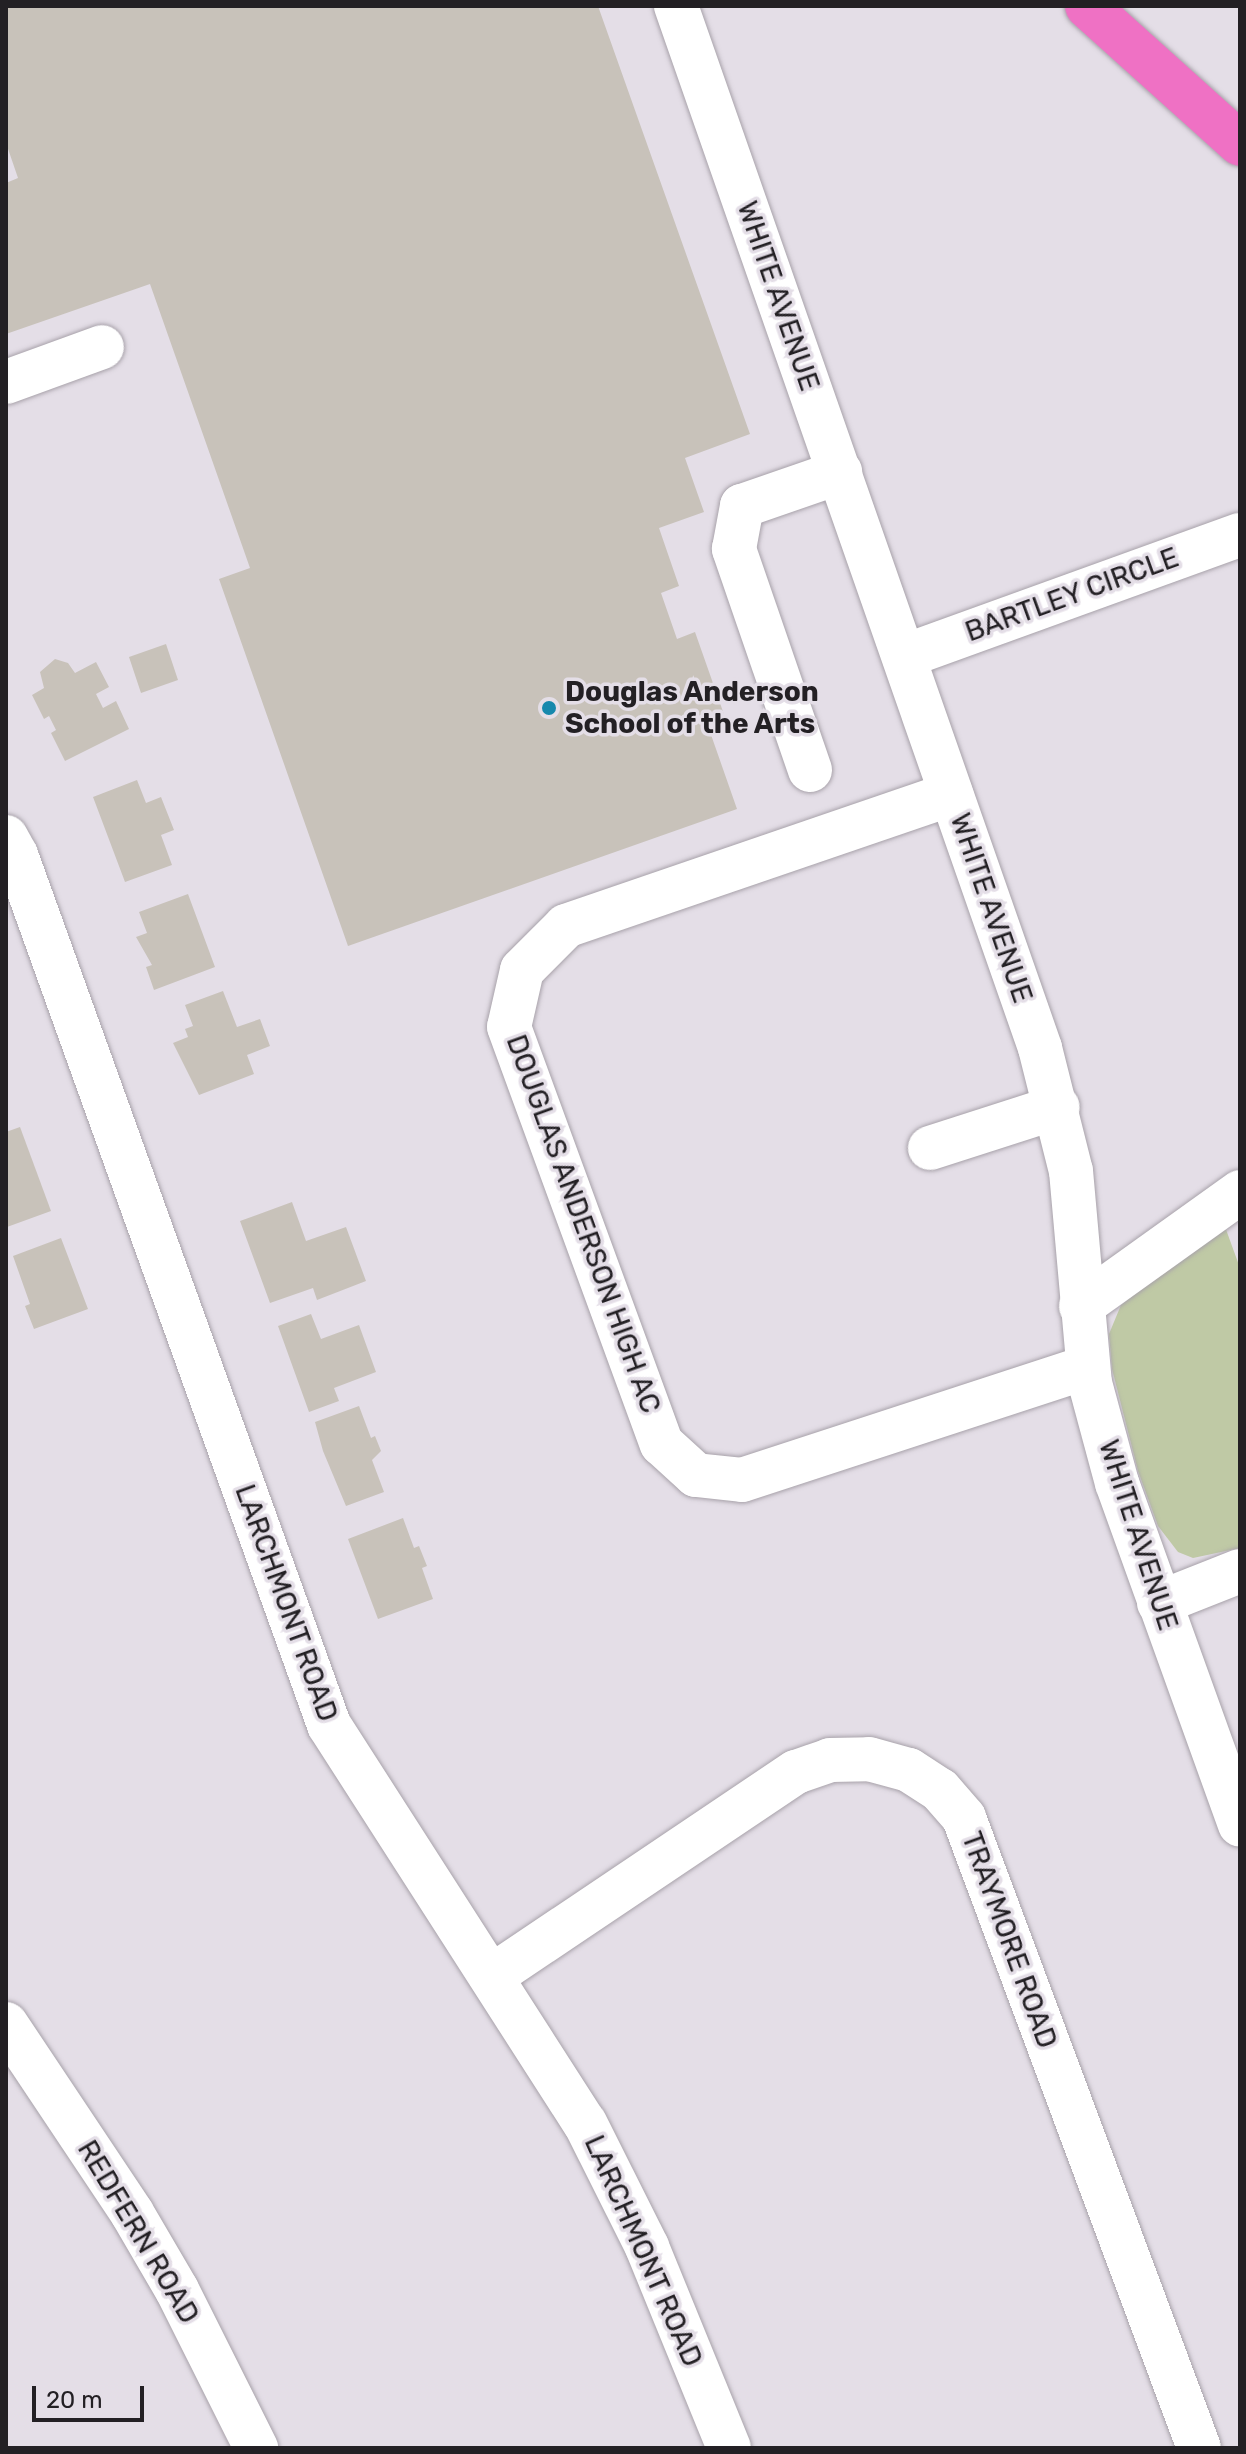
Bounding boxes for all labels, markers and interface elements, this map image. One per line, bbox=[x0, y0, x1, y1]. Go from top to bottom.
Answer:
street label: WHITE AVENUE bbox=[730, 197, 826, 395]
street label: BARTLEY CIRCLE bbox=[960, 541, 1184, 649]
place label: Douglas Anderson School of the Arts bbox=[565, 675, 819, 741]
marker: Douglas Anderson School of the Arts bbox=[540, 699, 558, 717]
street label: WHITE AVENUE bbox=[943, 809, 1039, 1007]
street label: DOUGLAS ANDERSON HIGH AC bbox=[499, 1030, 667, 1418]
street label: WHITE AVENUE bbox=[1091, 1435, 1185, 1635]
street label: LARCHMONT ROAD bbox=[227, 1480, 345, 1726]
street label: TRAYMORE ROAD bbox=[954, 1827, 1064, 2053]
street label: LARCHMONT ROAD bbox=[577, 2130, 709, 2372]
street label: REDFERN ROAD bbox=[70, 2134, 206, 2330]
scale bar bbox=[36, 2370, 148, 2420]
text: 20 m bbox=[46, 2386, 103, 2414]

